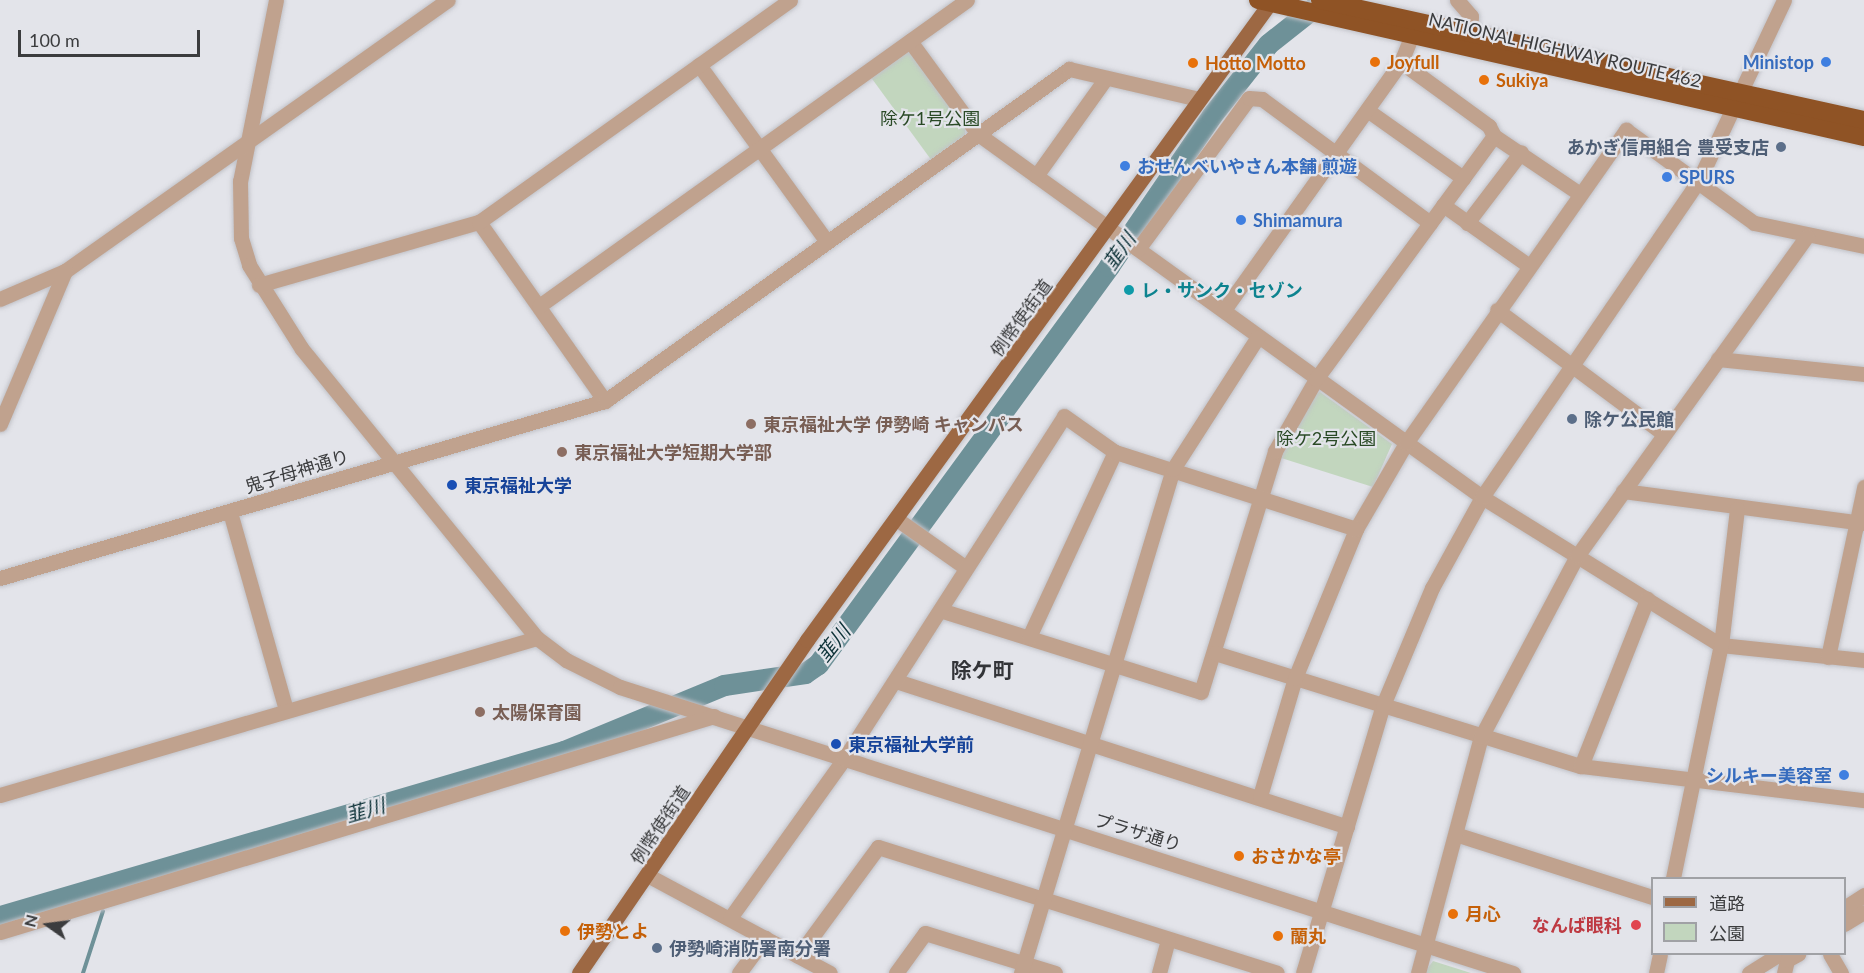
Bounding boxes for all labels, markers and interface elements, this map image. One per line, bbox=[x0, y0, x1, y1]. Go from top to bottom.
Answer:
street label: NATIONAL HIGHWAY ROUTE 462 bbox=[1426, 8, 1704, 92]
scale bar bbox=[21, 18, 202, 56]
text: 100 m bbox=[29, 29, 80, 51]
place label: Joyfull bbox=[1387, 51, 1439, 73]
place label: Ministop bbox=[1743, 51, 1814, 73]
place label: Hotto Motto bbox=[1205, 52, 1306, 74]
marker: Joyfull bbox=[1368, 55, 1382, 69]
marker: Ministop bbox=[1819, 55, 1833, 69]
marker: Hotto Motto bbox=[1186, 56, 1200, 70]
place label: Sukiya bbox=[1496, 69, 1548, 91]
marker: Sukiya bbox=[1477, 73, 1491, 87]
park label: 除ケ1号公園 bbox=[880, 107, 980, 129]
place label: あかぎ信用組合 豊受支店 bbox=[1567, 136, 1769, 158]
marker: あかぎ信用組合 豊受支店 bbox=[1774, 140, 1788, 154]
place label: おせんベいやさん本舗 煎遊 bbox=[1137, 155, 1357, 177]
marker: おせんベいやさん本舗 煎遊 bbox=[1118, 159, 1132, 173]
place label: SPURS bbox=[1679, 166, 1735, 188]
marker: SPURS bbox=[1660, 170, 1674, 184]
place label: Shimamura bbox=[1253, 209, 1343, 231]
marker: Shimamura bbox=[1234, 213, 1248, 227]
water label: 韮川 bbox=[1098, 228, 1140, 274]
street label: 例幣使街道 bbox=[986, 275, 1056, 361]
place label: レ・サンク・セゾン bbox=[1141, 279, 1303, 301]
marker: レ・サンク・セゾン bbox=[1122, 283, 1136, 297]
place label: 除ケ公民館 bbox=[1584, 408, 1674, 430]
marker: 除ケ公民館 bbox=[1565, 412, 1579, 426]
place label: 東京福祉大学 伊勢崎 キャンパス bbox=[763, 413, 1024, 435]
marker: 東京福祉大学 伊勢崎 キャンパス bbox=[744, 417, 758, 431]
park label: 除ケ2号公園 bbox=[1276, 427, 1376, 449]
place label: 東京福祉大学短期大学部 bbox=[574, 441, 772, 463]
street label: 鬼子母神通り bbox=[242, 445, 352, 497]
marker: 東京福祉大学短期大学部 bbox=[555, 445, 569, 459]
place label: 東京福祉大学 bbox=[464, 474, 572, 496]
marker: 東京福祉大学 bbox=[445, 478, 459, 492]
water label: 韮川 bbox=[811, 620, 855, 666]
district label: 除ケ町 bbox=[951, 657, 1013, 683]
place label: 太陽保育園 bbox=[492, 701, 582, 723]
marker: 太陽保育園 bbox=[473, 705, 487, 719]
place label: 東京福祉大学前 bbox=[848, 733, 974, 755]
marker: 東京福祉大学前 bbox=[829, 737, 843, 751]
place label: シルキー美容室 bbox=[1706, 764, 1832, 786]
marker: シルキー美容室 bbox=[1837, 768, 1851, 782]
street label: 例幣使街道 bbox=[626, 782, 694, 868]
water label: 韮川 bbox=[342, 793, 388, 827]
street label: プラザ通り bbox=[1092, 809, 1184, 855]
place label: おさかな亭 bbox=[1251, 845, 1341, 867]
marker: おさかな亭 bbox=[1232, 849, 1246, 863]
legend bbox=[1651, 877, 1846, 955]
text: 道路 bbox=[1709, 892, 1745, 914]
north arrow bbox=[18, 895, 78, 955]
place label: 月心 bbox=[1465, 903, 1501, 925]
marker: 月心 bbox=[1446, 907, 1460, 921]
text: N bbox=[19, 912, 41, 929]
place label: なんば眼科 bbox=[1532, 914, 1622, 936]
marker: なんば眼科 bbox=[1627, 916, 1645, 934]
place label: 伊勢とよ bbox=[577, 920, 649, 942]
text: 公園 bbox=[1709, 922, 1745, 944]
marker: 伊勢とよ bbox=[558, 924, 572, 938]
place label: 蘭丸 bbox=[1290, 925, 1326, 947]
marker: 蘭丸 bbox=[1271, 929, 1285, 943]
place label: 伊勢崎消防署南分署 bbox=[669, 937, 831, 959]
marker: 伊勢崎消防署南分署 bbox=[650, 941, 664, 955]

